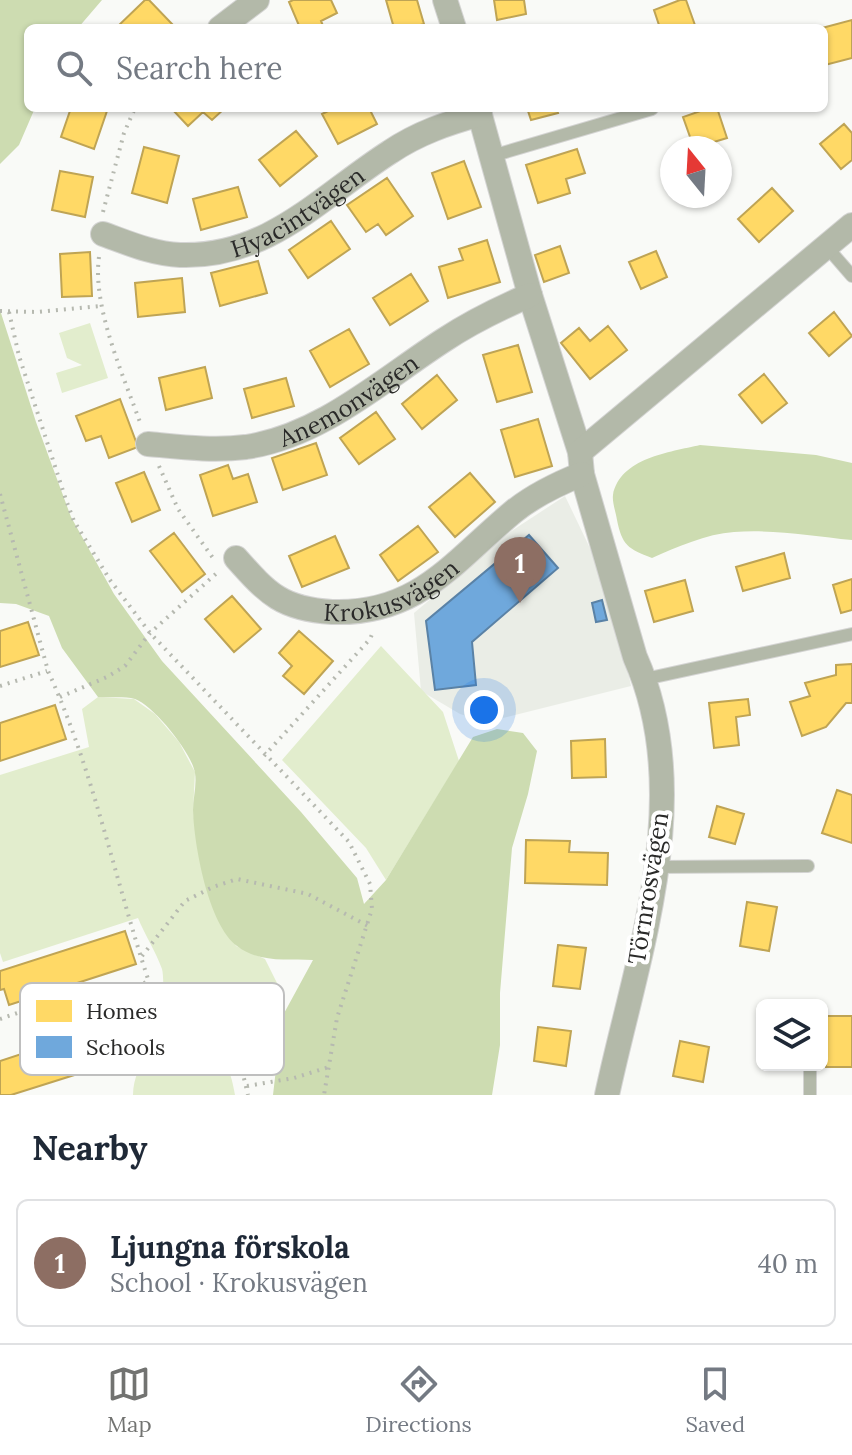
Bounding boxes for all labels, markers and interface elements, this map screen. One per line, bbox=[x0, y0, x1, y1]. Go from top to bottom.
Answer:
search box bbox=[24, 24, 828, 112]
icon: search bbox=[52, 46, 96, 90]
text: Search here bbox=[116, 49, 283, 87]
north arrow bbox=[660, 136, 732, 208]
street label: Hyacintvägen bbox=[227, 159, 370, 264]
street label: Anemonvägen bbox=[274, 347, 424, 454]
pin: 1 bbox=[494, 537, 546, 603]
street label: Krokusvägen bbox=[323, 552, 465, 628]
your location bbox=[464, 690, 504, 730]
street label: Törnrosvägen bbox=[621, 810, 675, 966]
legend bbox=[20, 983, 284, 1075]
text: Homes bbox=[86, 997, 157, 1025]
map controls bbox=[756, 999, 828, 1071]
button: layers bbox=[756, 999, 828, 1071]
text: Schools bbox=[86, 1033, 165, 1061]
text: Nearby bbox=[32, 1126, 148, 1169]
text: Ljungna förskola bbox=[110, 1228, 350, 1266]
text: 1 bbox=[55, 1247, 65, 1280]
text: 40 m bbox=[758, 1247, 818, 1280]
text: School · Krokusvägen bbox=[110, 1266, 368, 1299]
tab: Map bbox=[107, 1362, 152, 1438]
tab: Directions bbox=[365, 1362, 472, 1438]
tab: Saved bbox=[686, 1362, 745, 1438]

